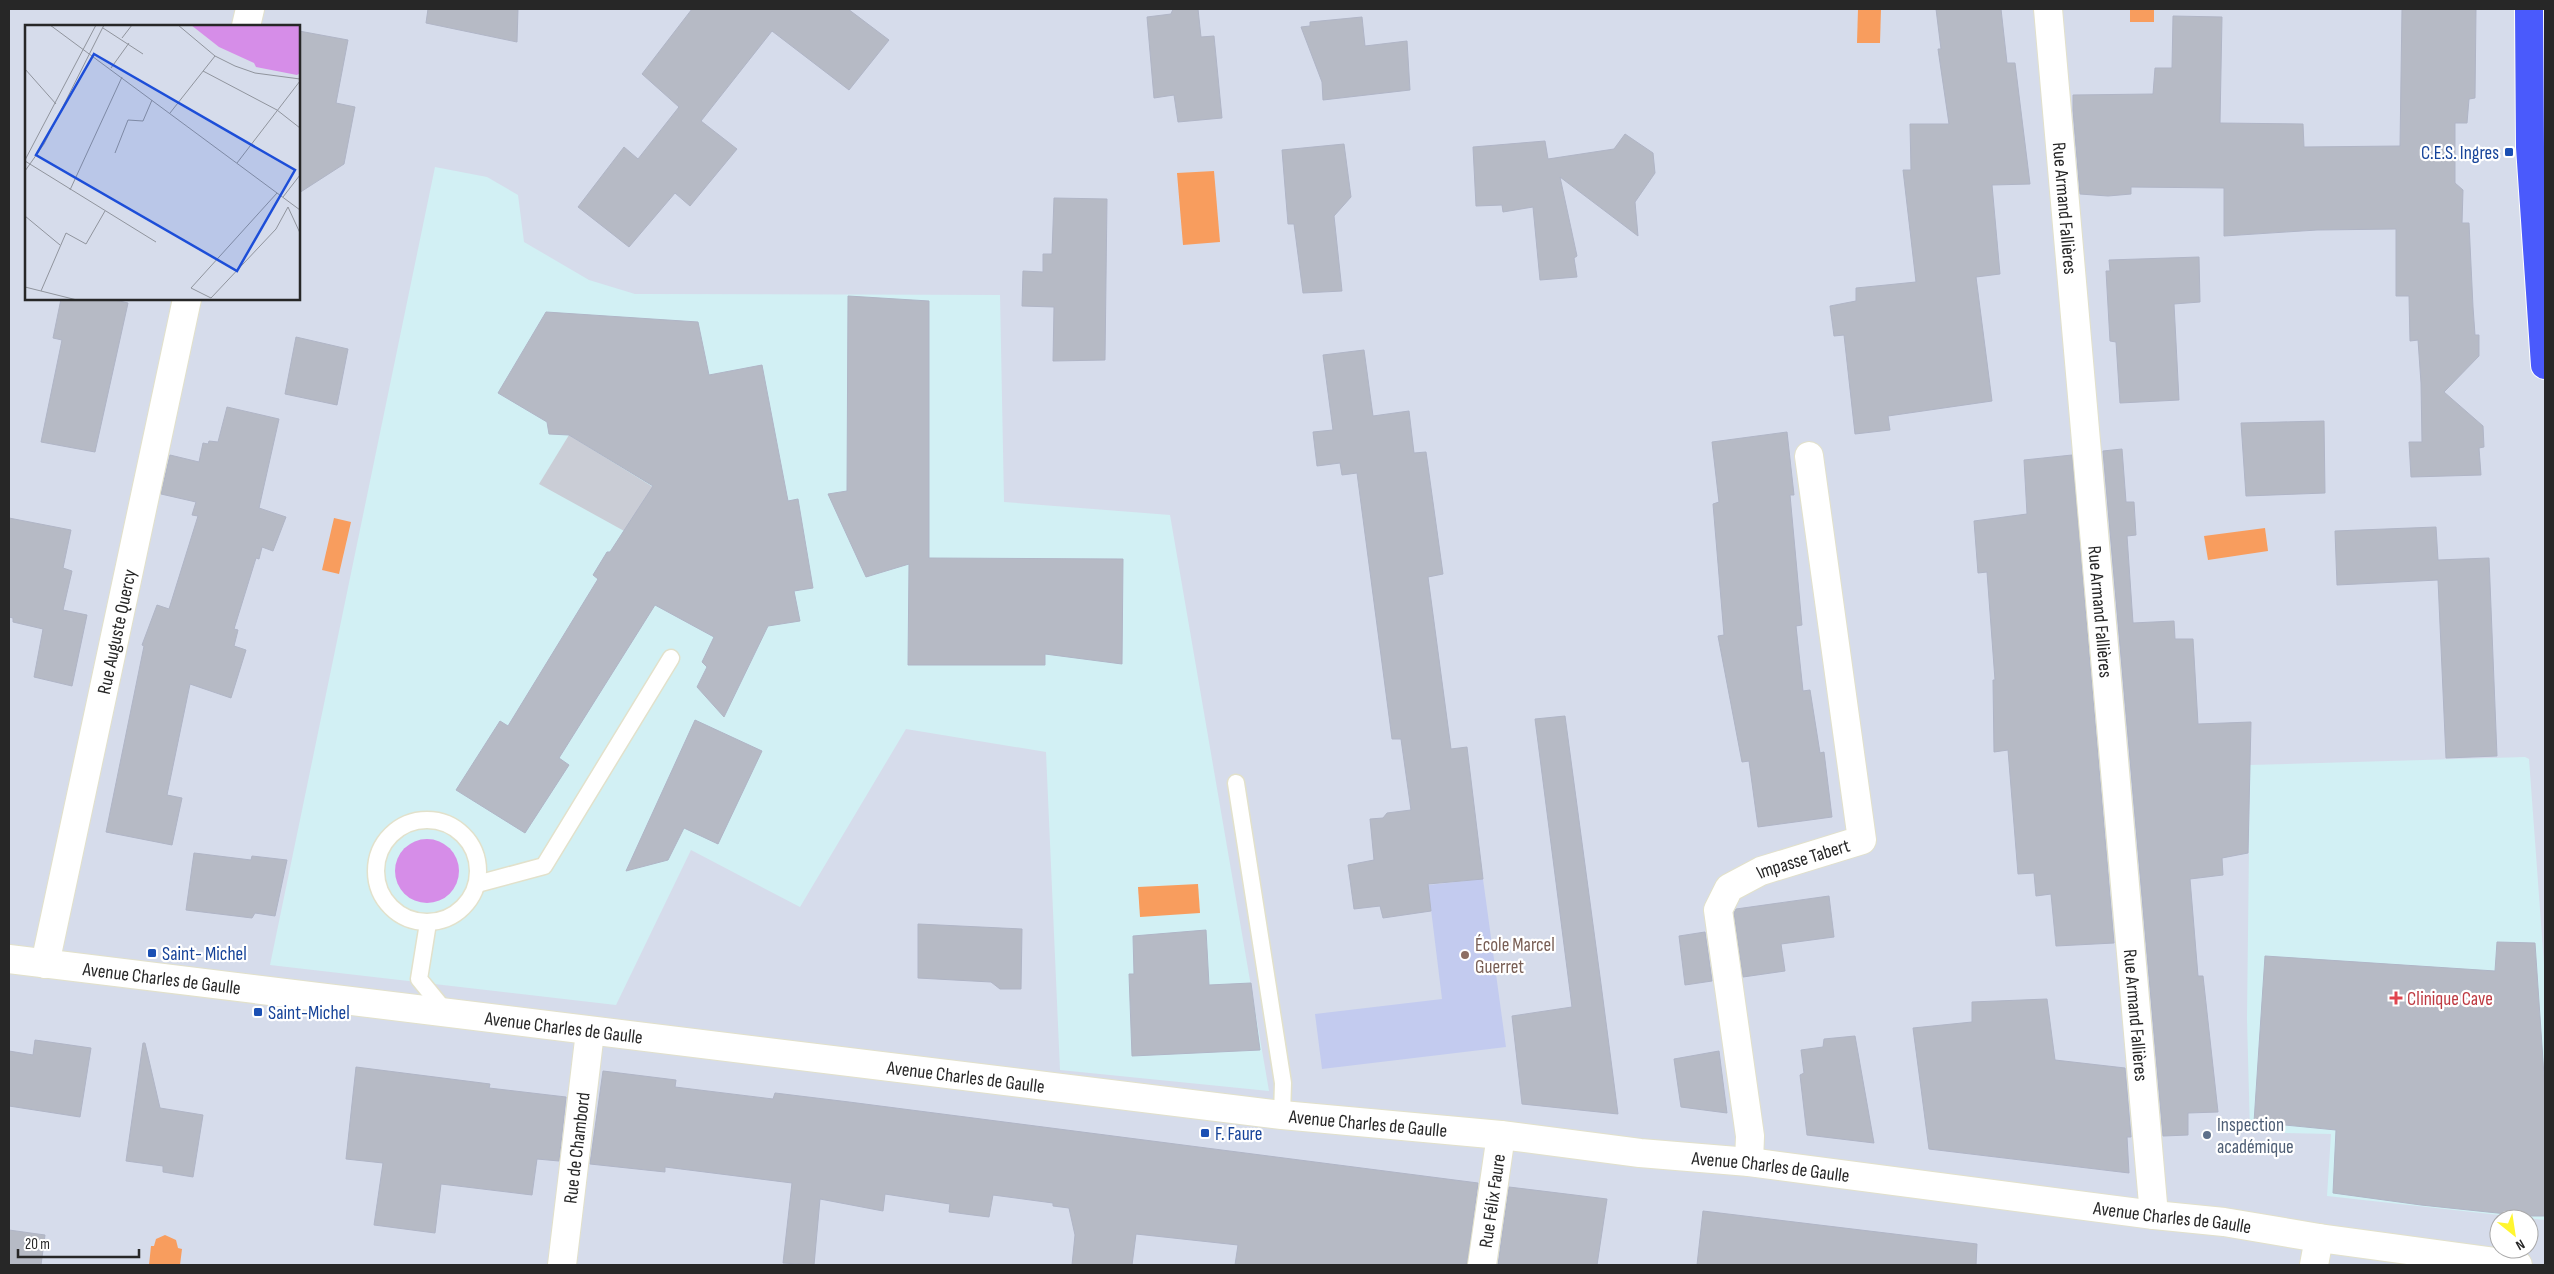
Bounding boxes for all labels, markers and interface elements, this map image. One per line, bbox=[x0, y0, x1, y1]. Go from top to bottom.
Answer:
inset map bbox=[25, 25, 300, 300]
street label: Rue Armand Fallières bbox=[2047, 141, 2081, 276]
place label: C.E.S. Ingres bbox=[2421, 142, 2499, 165]
marker: C.E.S. Ingres bbox=[2503, 146, 2515, 158]
street label: Rue Armand Fallières bbox=[2082, 545, 2117, 679]
street label: Rue Auguste Quercy bbox=[93, 567, 142, 696]
street label: Impasse Tabert bbox=[1753, 834, 1853, 884]
place label: École Marcel Guerret bbox=[1475, 934, 1555, 979]
place label: Saint- Michel bbox=[162, 943, 247, 966]
marker: Saint- Michel bbox=[146, 947, 158, 959]
street label: Rue Armand Fallières bbox=[2118, 948, 2152, 1082]
marker: École Marcel Guerret bbox=[1459, 949, 1471, 961]
street label: Avenue Charles de Gaulle bbox=[81, 958, 242, 1000]
place label: Clinique Cave bbox=[2407, 988, 2493, 1011]
marker: Clinique Cave bbox=[2389, 991, 2403, 1005]
place label: Saint-Michel bbox=[268, 1002, 350, 1025]
marker: Saint-Michel bbox=[252, 1006, 264, 1018]
street label: Avenue Charles de Gaulle bbox=[483, 1007, 644, 1050]
street label: Avenue Charles de Gaulle bbox=[884, 1057, 1046, 1099]
street label: Rue de Chambord bbox=[559, 1091, 596, 1205]
street label: Avenue Charles de Gaulle bbox=[1287, 1106, 1448, 1143]
place label: Inspection académique bbox=[2217, 1114, 2294, 1159]
place label: F. Faure bbox=[1215, 1123, 1262, 1146]
marker: F. Faure bbox=[1199, 1127, 1211, 1139]
marker: Inspection académique bbox=[2201, 1129, 2213, 1141]
street label: Avenue Charles de Gaulle bbox=[1690, 1147, 1851, 1188]
street label: Rue Félix Faure bbox=[1475, 1152, 1511, 1249]
street label: Avenue Charles de Gaulle bbox=[2091, 1197, 2253, 1239]
north arrow bbox=[2489, 1209, 2539, 1259]
scale bar bbox=[18, 1226, 139, 1258]
text: 20 m bbox=[25, 1235, 50, 1254]
text: N bbox=[2513, 1236, 2528, 1254]

